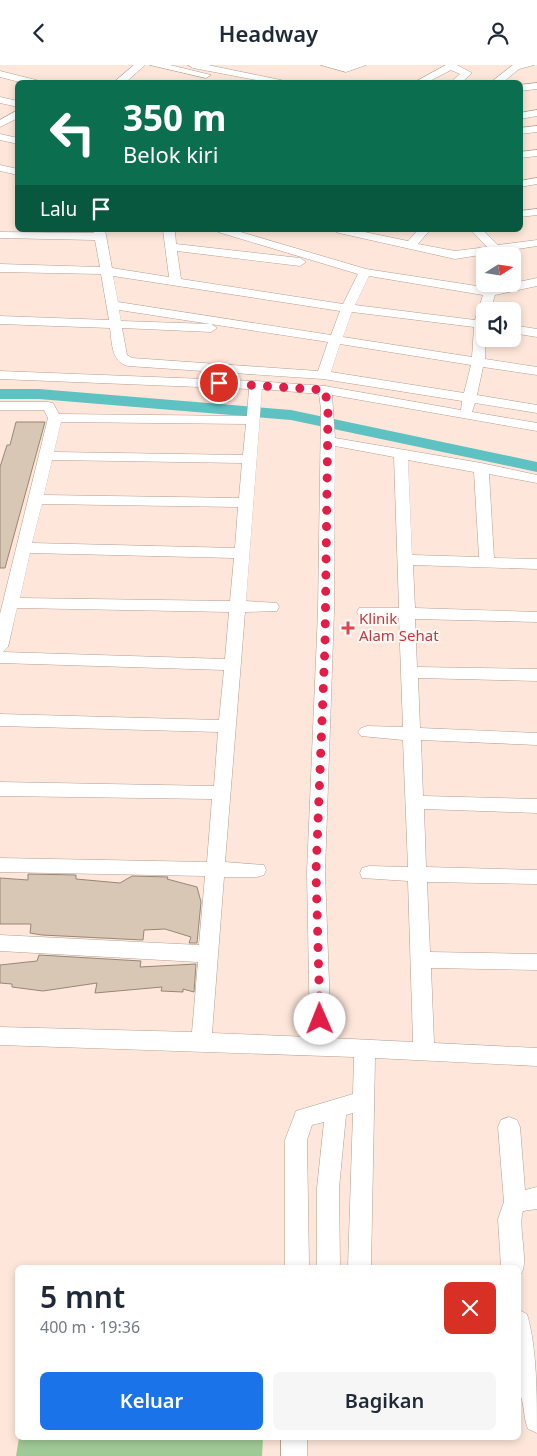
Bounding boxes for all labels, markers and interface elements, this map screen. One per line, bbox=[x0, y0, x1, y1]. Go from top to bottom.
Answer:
text: Headway bbox=[219, 18, 318, 48]
icon: back bbox=[25, 19, 53, 47]
icon: person bbox=[484, 19, 512, 47]
text: 350 m bbox=[123, 94, 226, 141]
icon: left bbox=[40, 100, 105, 165]
text: Belok kiri bbox=[123, 139, 218, 169]
icon: arrive bbox=[87, 195, 115, 223]
text: Lalu bbox=[40, 196, 77, 222]
north arrow bbox=[476, 247, 521, 293]
map controls bbox=[476, 247, 521, 347]
button: sound bbox=[476, 302, 521, 347]
pin bbox=[198, 362, 240, 404]
icon: arrive bbox=[205, 369, 233, 397]
place label: Klinik Alam Sehat bbox=[359, 608, 439, 645]
marker: Klinik Alam Sehat bbox=[341, 621, 355, 635]
position arrow bbox=[293, 992, 345, 1044]
text: 5 mnt bbox=[40, 1276, 125, 1317]
button: close bbox=[444, 1282, 496, 1334]
text: 400 m · 19:36 bbox=[40, 1316, 140, 1338]
button: Keluar bbox=[40, 1372, 263, 1430]
button: Bagikan bbox=[273, 1372, 496, 1430]

